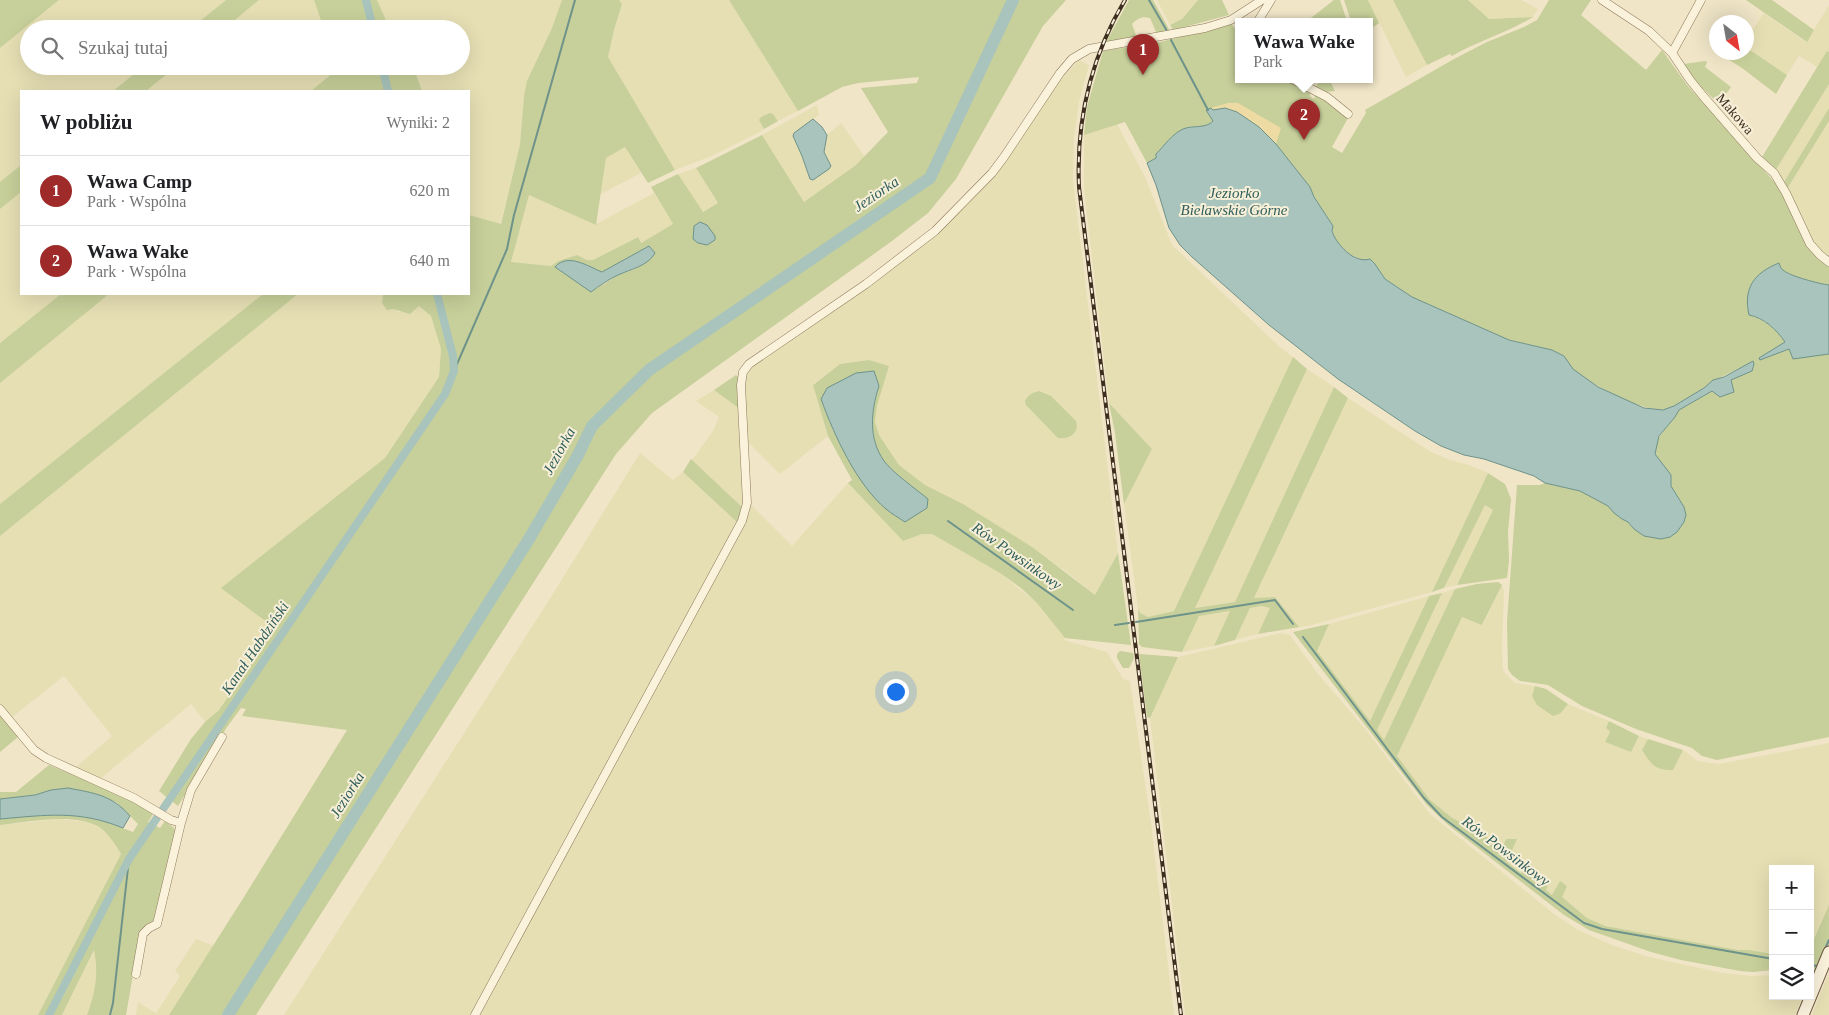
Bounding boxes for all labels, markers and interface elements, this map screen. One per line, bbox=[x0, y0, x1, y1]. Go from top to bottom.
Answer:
north arrow bbox=[1709, 15, 1754, 60]
popup bbox=[1235, 18, 1373, 83]
search box bbox=[20, 20, 470, 75]
text: Wawa Wake bbox=[1253, 31, 1355, 52]
icon: search bbox=[38, 34, 66, 62]
pin: 1 bbox=[1127, 34, 1159, 75]
text: Szukaj tutaj bbox=[78, 37, 168, 58]
text: Park bbox=[1253, 53, 1283, 70]
street label: Makowa bbox=[1713, 91, 1757, 138]
pin: 2 bbox=[1288, 99, 1320, 140]
text: W pobliżu bbox=[40, 110, 132, 134]
text: Wyniki: 2 bbox=[387, 114, 450, 131]
text: Wawa Camp bbox=[87, 171, 192, 192]
water label: Jeziorka bbox=[850, 173, 902, 215]
text: 1 bbox=[52, 182, 60, 199]
text: 620 m bbox=[410, 182, 450, 199]
water label: Jeziorko Bielawskie Górne bbox=[1180, 185, 1288, 218]
text: Park · Wspólna bbox=[87, 193, 186, 210]
text: Wawa Wake bbox=[87, 241, 189, 262]
text: 2 bbox=[52, 252, 60, 269]
text: 640 m bbox=[410, 252, 450, 269]
text: Park · Wspólna bbox=[87, 263, 186, 280]
water label: Jeziorka bbox=[540, 425, 578, 477]
water label: Rów Powsinkowy bbox=[968, 519, 1065, 593]
water label: Kanał Habdziński bbox=[218, 599, 292, 698]
your location bbox=[883, 679, 909, 705]
water label: Jeziorka bbox=[327, 769, 367, 821]
water label: Rów Powsinkowy bbox=[1458, 812, 1553, 889]
map controls bbox=[1769, 865, 1814, 1000]
button: + bbox=[1769, 865, 1814, 910]
button: − bbox=[1769, 910, 1814, 955]
button: layers bbox=[1769, 955, 1814, 1000]

